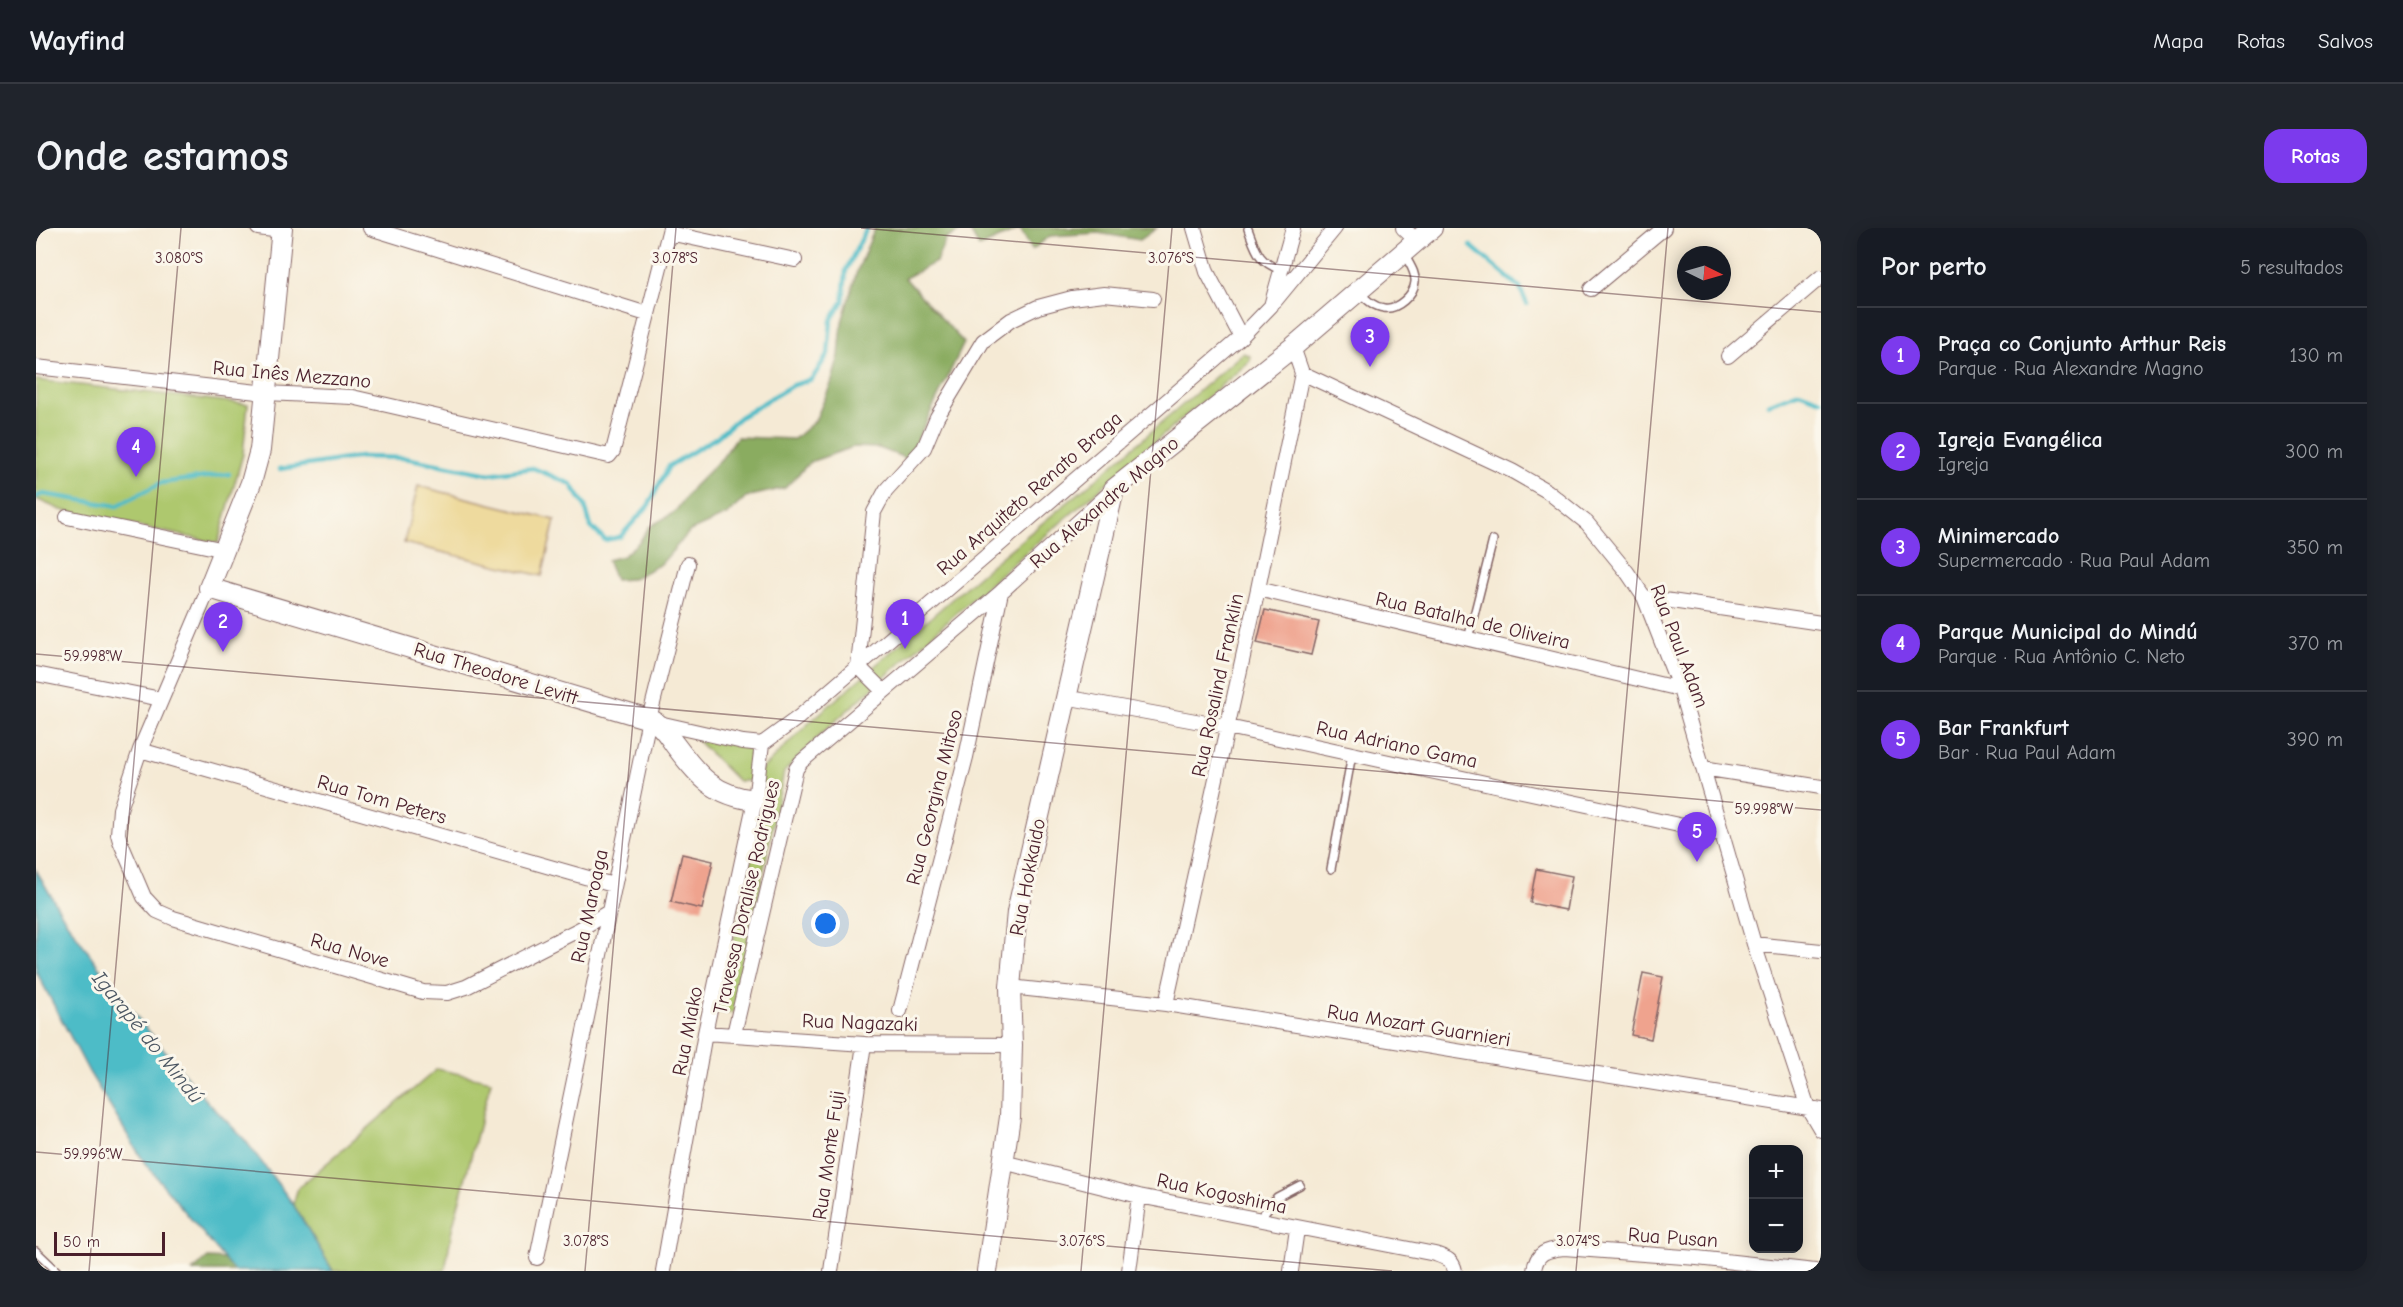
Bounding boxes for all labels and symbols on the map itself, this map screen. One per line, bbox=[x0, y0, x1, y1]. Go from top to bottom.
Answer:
north arrow bbox=[1677, 246, 1731, 300]
text: 3.080°S bbox=[155, 249, 203, 267]
text: 3.078°S bbox=[652, 249, 698, 267]
text: 3.076°S bbox=[1148, 249, 1194, 267]
pin: 3 bbox=[1350, 318, 1390, 367]
street label: Rua Inês Mezzano bbox=[212, 356, 372, 393]
street label: Rua Arquiteto Renato Braga bbox=[932, 407, 1127, 580]
pin: 4 bbox=[116, 428, 156, 477]
street label: Rua Alexandre Magno bbox=[1025, 431, 1183, 573]
street label: Rua Paul Adam bbox=[1645, 581, 1714, 711]
street label: Rua Batalha de Oliveira bbox=[1373, 587, 1572, 654]
street label: Rua Rosalind Franklin bbox=[1187, 591, 1248, 779]
pin: 1 bbox=[886, 600, 924, 649]
pin: 2 bbox=[204, 602, 243, 652]
street label: Rua Theodore Levitt bbox=[411, 638, 582, 710]
text: 59.998°W bbox=[64, 647, 122, 665]
street label: Rua Georgina Mitoso bbox=[902, 707, 967, 887]
street label: Rua Adriano Gama bbox=[1314, 716, 1479, 773]
street label: Rua Tom Peters bbox=[315, 770, 449, 829]
street label: Travessa Doralise Rodrigues bbox=[708, 778, 785, 1016]
text: 59.998°W bbox=[1735, 800, 1793, 818]
pin: 5 bbox=[1678, 812, 1716, 862]
street label: Rua Hokkaido bbox=[1005, 816, 1050, 938]
street label: Rua Maroaga bbox=[566, 847, 613, 965]
your location bbox=[811, 909, 840, 938]
street label: Rua Nove bbox=[308, 928, 392, 973]
water label: Igarapé do Mindú bbox=[87, 965, 209, 1108]
street label: Rua Miako bbox=[668, 984, 707, 1078]
street label: Rua Mozart Guarnieri bbox=[1325, 1000, 1512, 1051]
street label: Rua Nagazaki bbox=[801, 1009, 919, 1036]
street label: Rua Monte Fuji bbox=[808, 1089, 849, 1221]
text: 59.996°W bbox=[63, 1145, 123, 1163]
street label: Rua Kogoshima bbox=[1155, 1168, 1289, 1219]
street label: Rua Pusan bbox=[1627, 1223, 1719, 1252]
scale bar bbox=[54, 1229, 165, 1256]
text: 3.078°S bbox=[563, 1232, 609, 1250]
text: 3.076°S bbox=[1059, 1232, 1105, 1250]
text: 3.074°S bbox=[1556, 1232, 1600, 1250]

